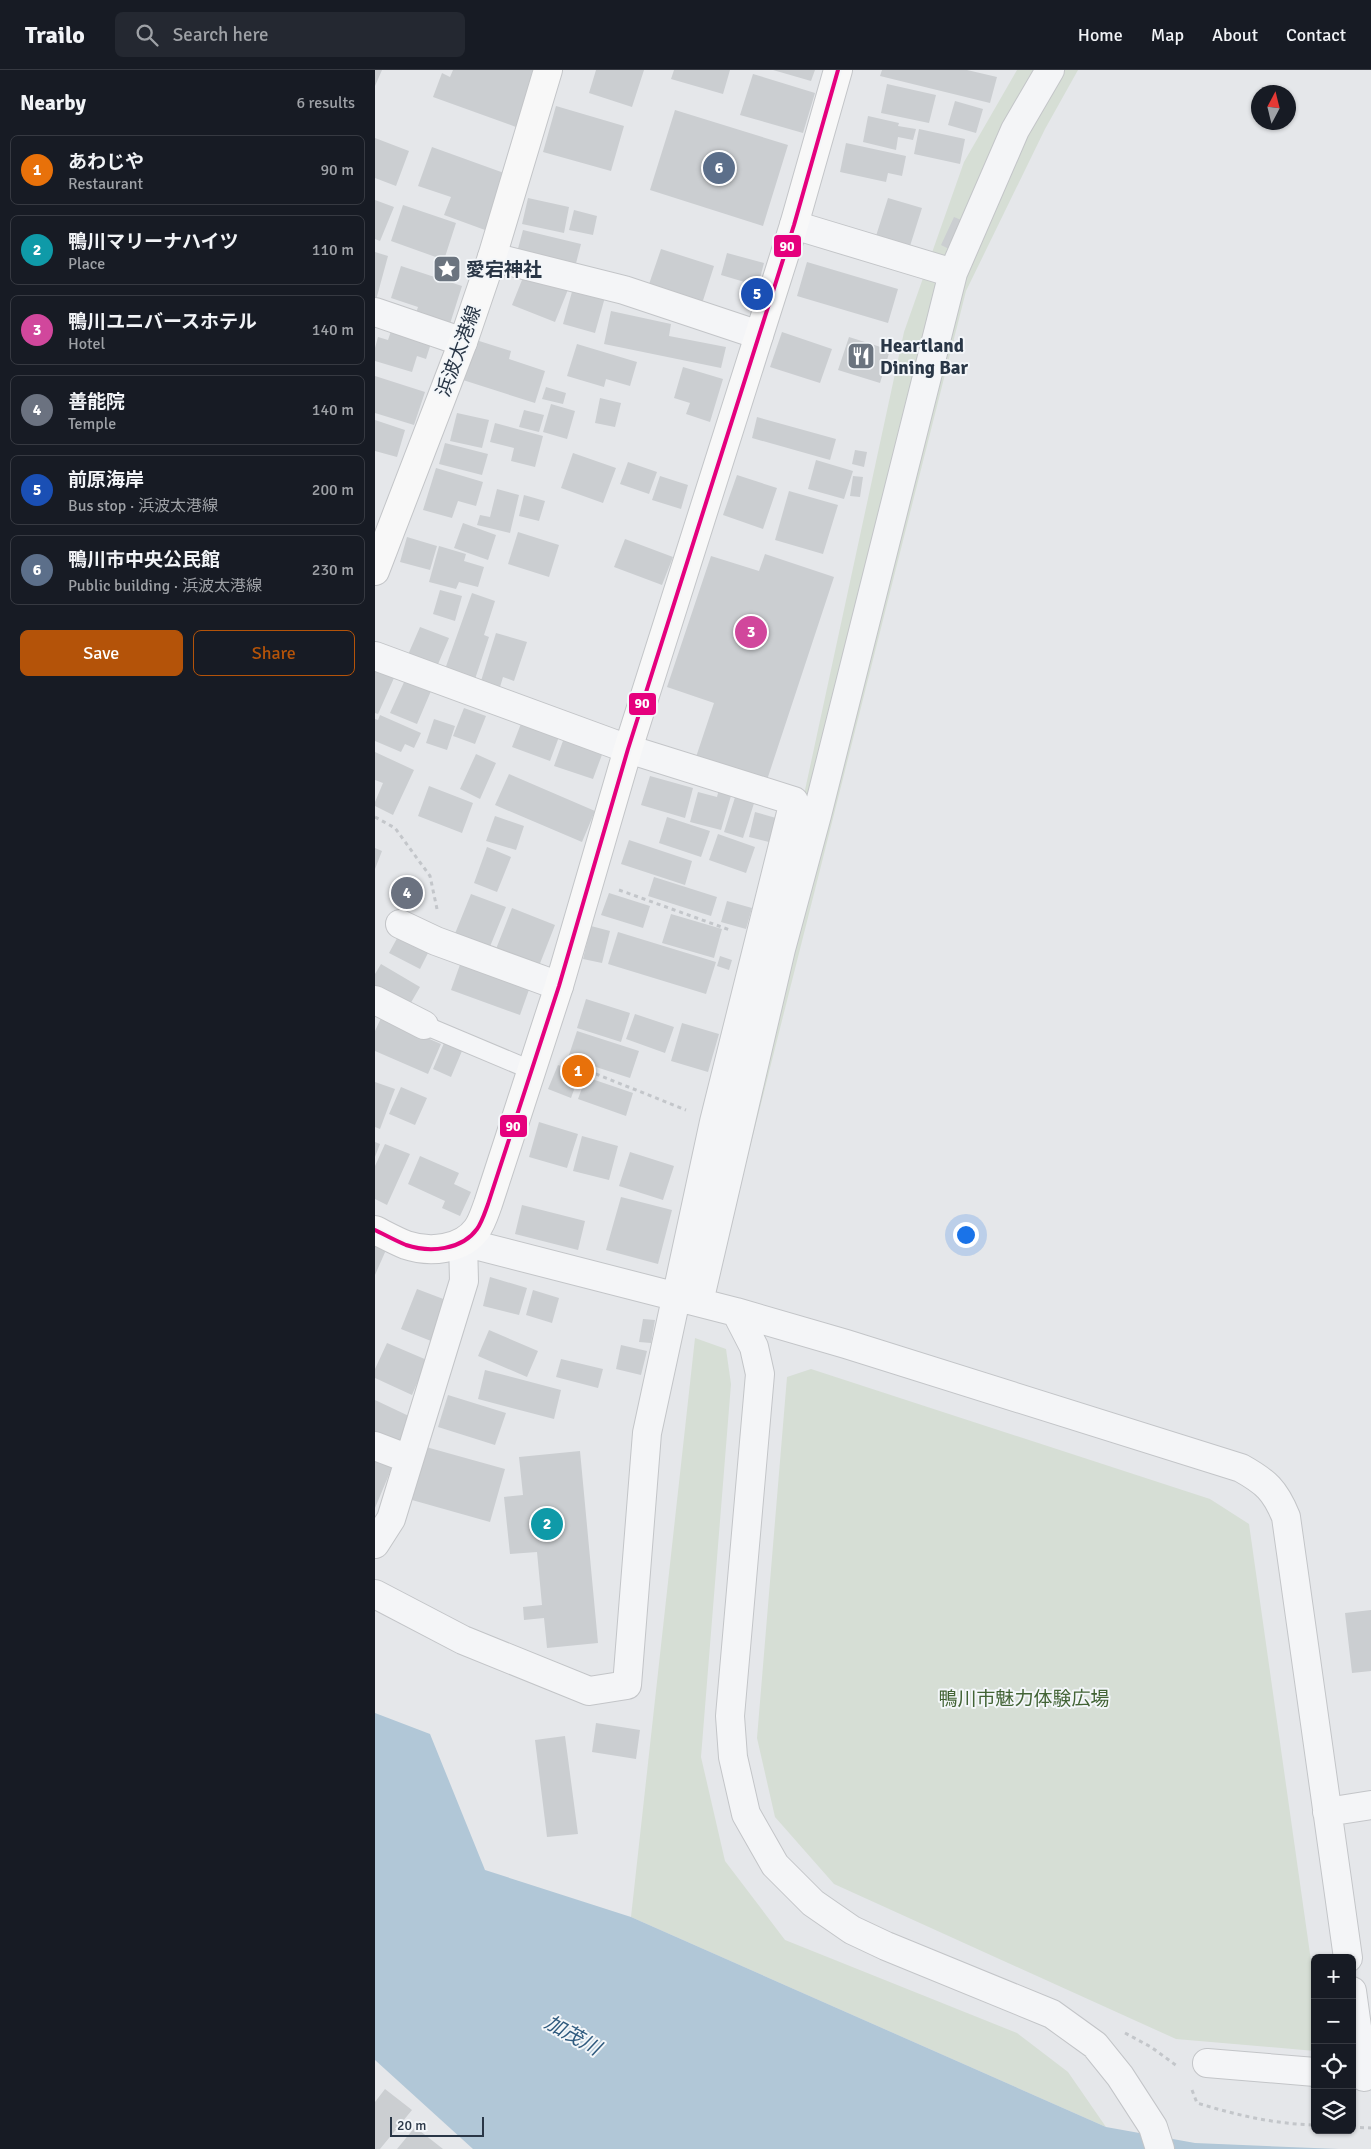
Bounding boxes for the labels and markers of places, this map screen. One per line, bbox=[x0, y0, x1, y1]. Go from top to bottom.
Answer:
pin: 6 bbox=[703, 149, 735, 187]
place icon: 愛宕神社 bbox=[432, 254, 462, 284]
place label: 愛宕神社 bbox=[466, 258, 542, 282]
pin: 5 bbox=[741, 275, 773, 313]
place label: Heartland Dining Bar bbox=[880, 334, 969, 380]
restaurant icon: Heartland Dining Bar bbox=[846, 341, 876, 371]
pin: 3 bbox=[735, 613, 767, 651]
pin: 4 bbox=[391, 874, 423, 912]
pin: 1 bbox=[562, 1052, 594, 1090]
pin: 2 bbox=[531, 1505, 563, 1543]

